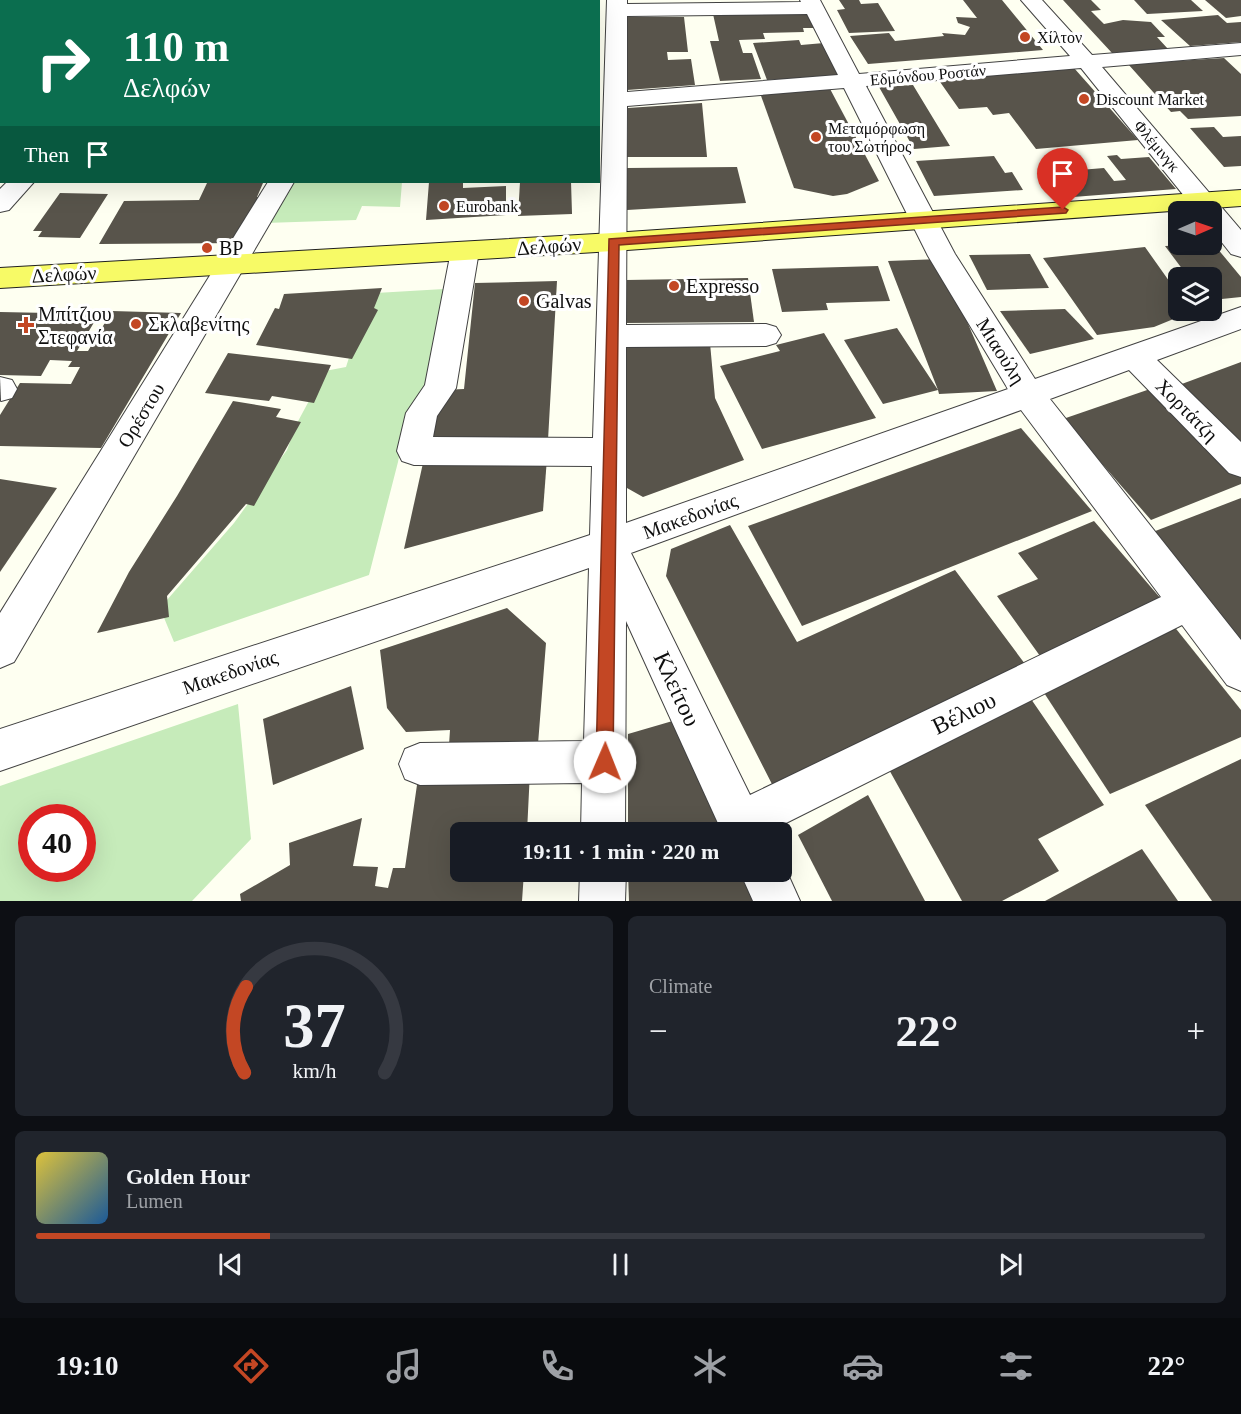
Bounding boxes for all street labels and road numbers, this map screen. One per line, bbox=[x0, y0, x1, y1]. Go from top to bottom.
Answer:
street label: Εδμόνδου Ροστάν bbox=[869, 61, 987, 90]
street label: Φλέμινγκ bbox=[1130, 117, 1183, 176]
street label: Δελφών bbox=[516, 233, 582, 260]
street label: Δελφών bbox=[31, 261, 97, 288]
street label: Μιαούλη bbox=[971, 314, 1030, 389]
street label: Χορτάτζη bbox=[1151, 374, 1223, 446]
street label: Ορέστου bbox=[113, 379, 170, 452]
street label: Μακεδονίας bbox=[640, 489, 740, 543]
street label: Μακεδονίας bbox=[180, 645, 280, 699]
street label: Κλείτου bbox=[649, 648, 705, 730]
street label: Βέλιου bbox=[928, 686, 1000, 740]

